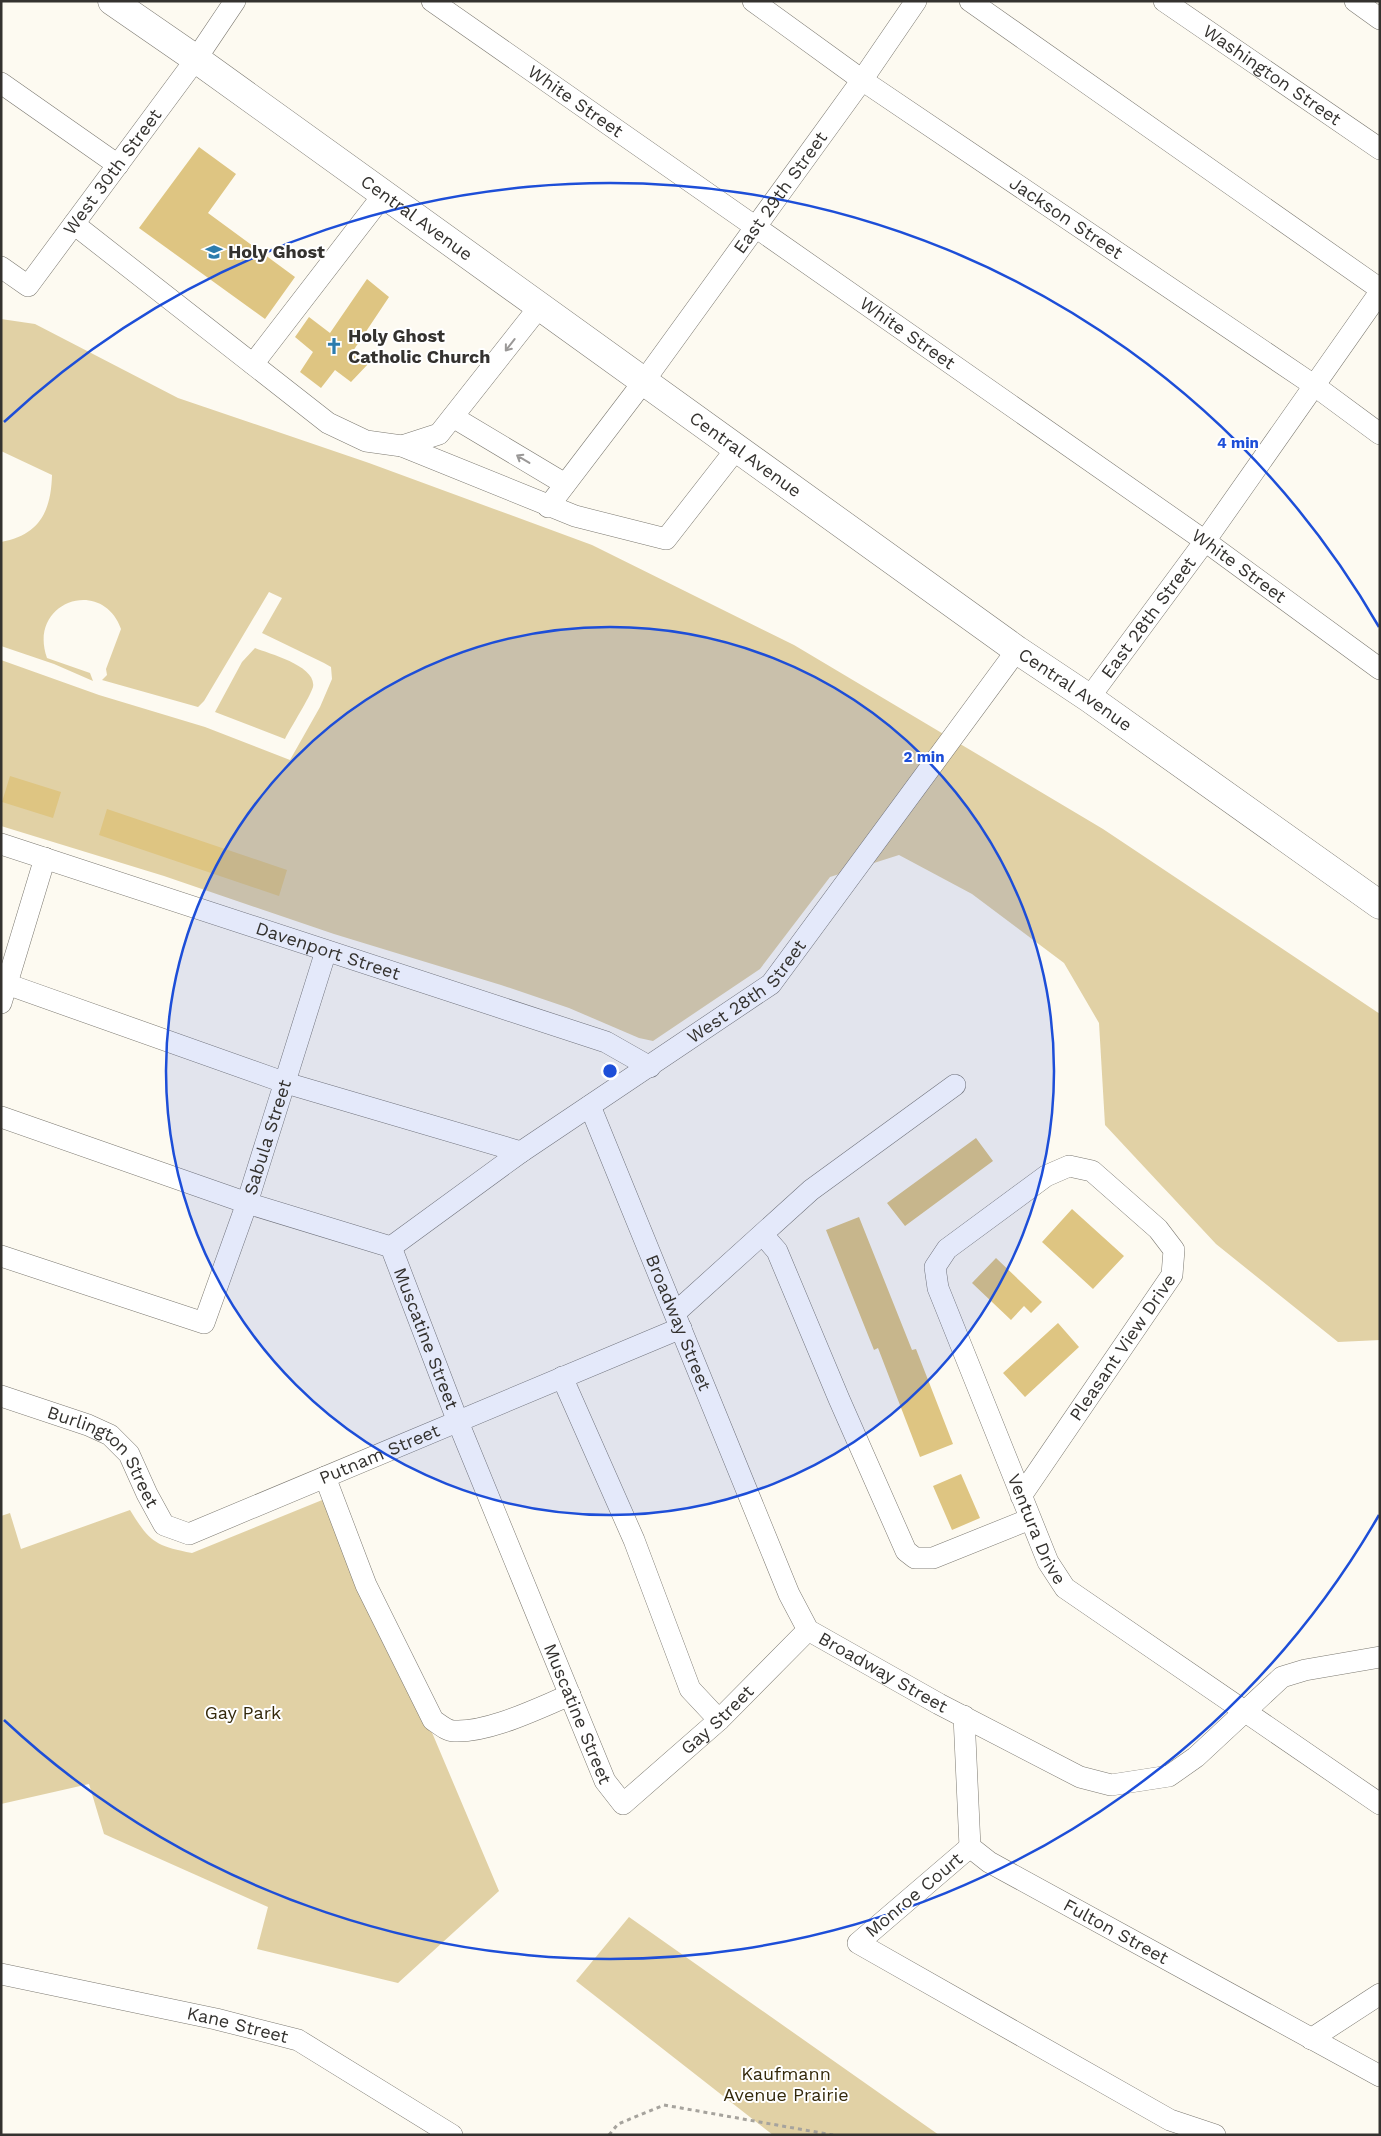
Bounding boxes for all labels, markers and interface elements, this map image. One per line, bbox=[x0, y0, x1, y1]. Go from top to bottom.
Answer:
street label: Washington Street bbox=[1199, 20, 1346, 130]
street label: White Street bbox=[524, 60, 628, 142]
street label: West 30th Street bbox=[59, 104, 166, 239]
street label: East 29th Street bbox=[729, 127, 831, 257]
street label: Central Avenue bbox=[357, 170, 477, 265]
street label: Jackson Street bbox=[1006, 172, 1127, 263]
place label: Holy Ghost bbox=[228, 241, 325, 262]
school or university icon: Holy Ghost bbox=[204, 242, 224, 262]
street label: White Street bbox=[856, 292, 960, 374]
place label: Holy Ghost Catholic Church bbox=[348, 325, 490, 367]
church icon: Holy Ghost Catholic Church bbox=[324, 336, 344, 356]
one-way arrow bbox=[504, 338, 515, 351]
street label: Central Avenue bbox=[686, 407, 806, 501]
text: 4 min bbox=[1217, 434, 1259, 452]
one-way arrow bbox=[517, 454, 531, 464]
street label: White Street bbox=[1188, 524, 1291, 607]
street label: East 28th Street bbox=[1096, 552, 1200, 682]
street label: Central Avenue bbox=[1015, 643, 1136, 735]
text: 2 min bbox=[903, 748, 945, 766]
street label: Davenport Street bbox=[253, 917, 403, 984]
street label: West 28th Street bbox=[683, 935, 810, 1047]
centre of rings bbox=[601, 1062, 619, 1080]
street label: Sabula Street bbox=[239, 1077, 295, 1197]
street label: Broadway Street bbox=[642, 1251, 716, 1394]
street label: Muscatine Street bbox=[390, 1264, 463, 1412]
street label: Pleasant View Drive bbox=[1065, 1270, 1180, 1425]
street label: Burlington Street bbox=[45, 1401, 164, 1511]
street label: Putnam Street bbox=[316, 1419, 443, 1488]
street label: Ventura Drive bbox=[1004, 1471, 1071, 1588]
street label: Broadway Street bbox=[815, 1627, 952, 1717]
street label: Muscatine Street bbox=[540, 1640, 616, 1788]
street label: Gay Street bbox=[676, 1680, 758, 1759]
park label: Gay Park bbox=[205, 1702, 281, 1723]
street label: Monroe Court bbox=[861, 1848, 967, 1941]
street label: Fulton Street bbox=[1060, 1894, 1173, 1968]
street label: Kane Street bbox=[185, 2002, 291, 2047]
park label: Kaufmann Avenue Prairie bbox=[723, 2063, 849, 2105]

